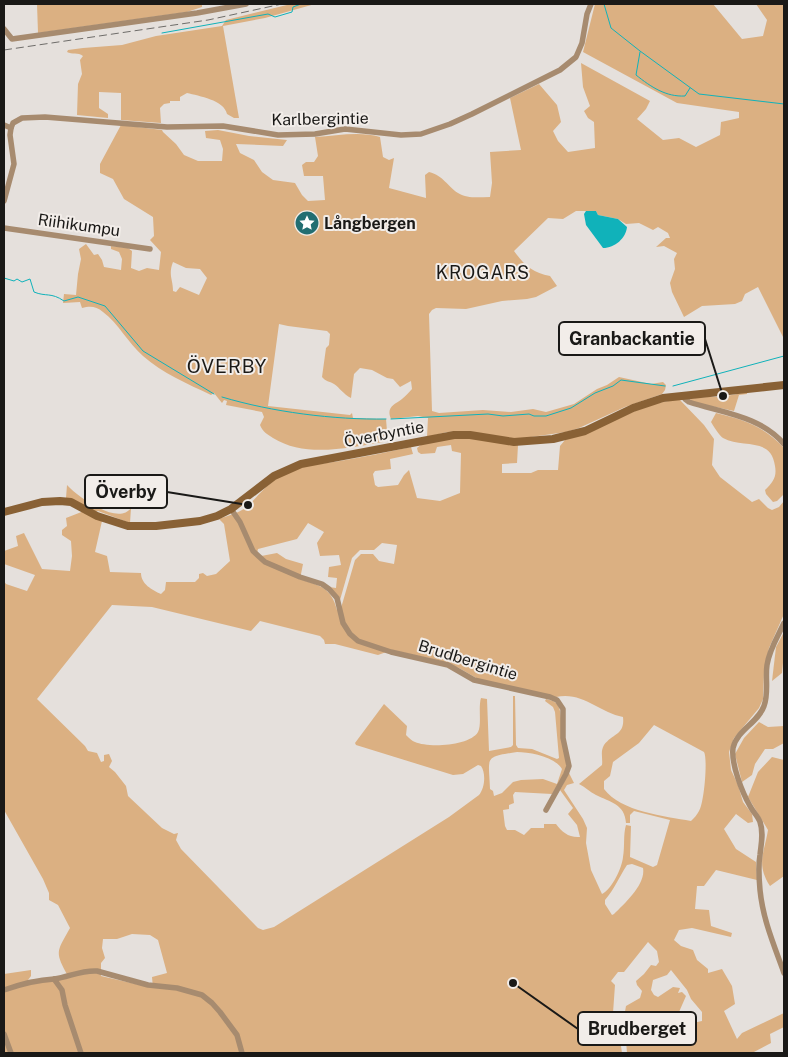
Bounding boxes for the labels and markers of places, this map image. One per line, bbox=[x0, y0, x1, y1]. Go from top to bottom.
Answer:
place icon: Långbergen bbox=[294, 210, 320, 236]
place label: Långbergen bbox=[324, 214, 416, 233]
callout: Granbackantie bbox=[559, 322, 705, 355]
callout: Överby bbox=[85, 475, 167, 508]
callout: Brudberget bbox=[578, 1012, 696, 1045]

